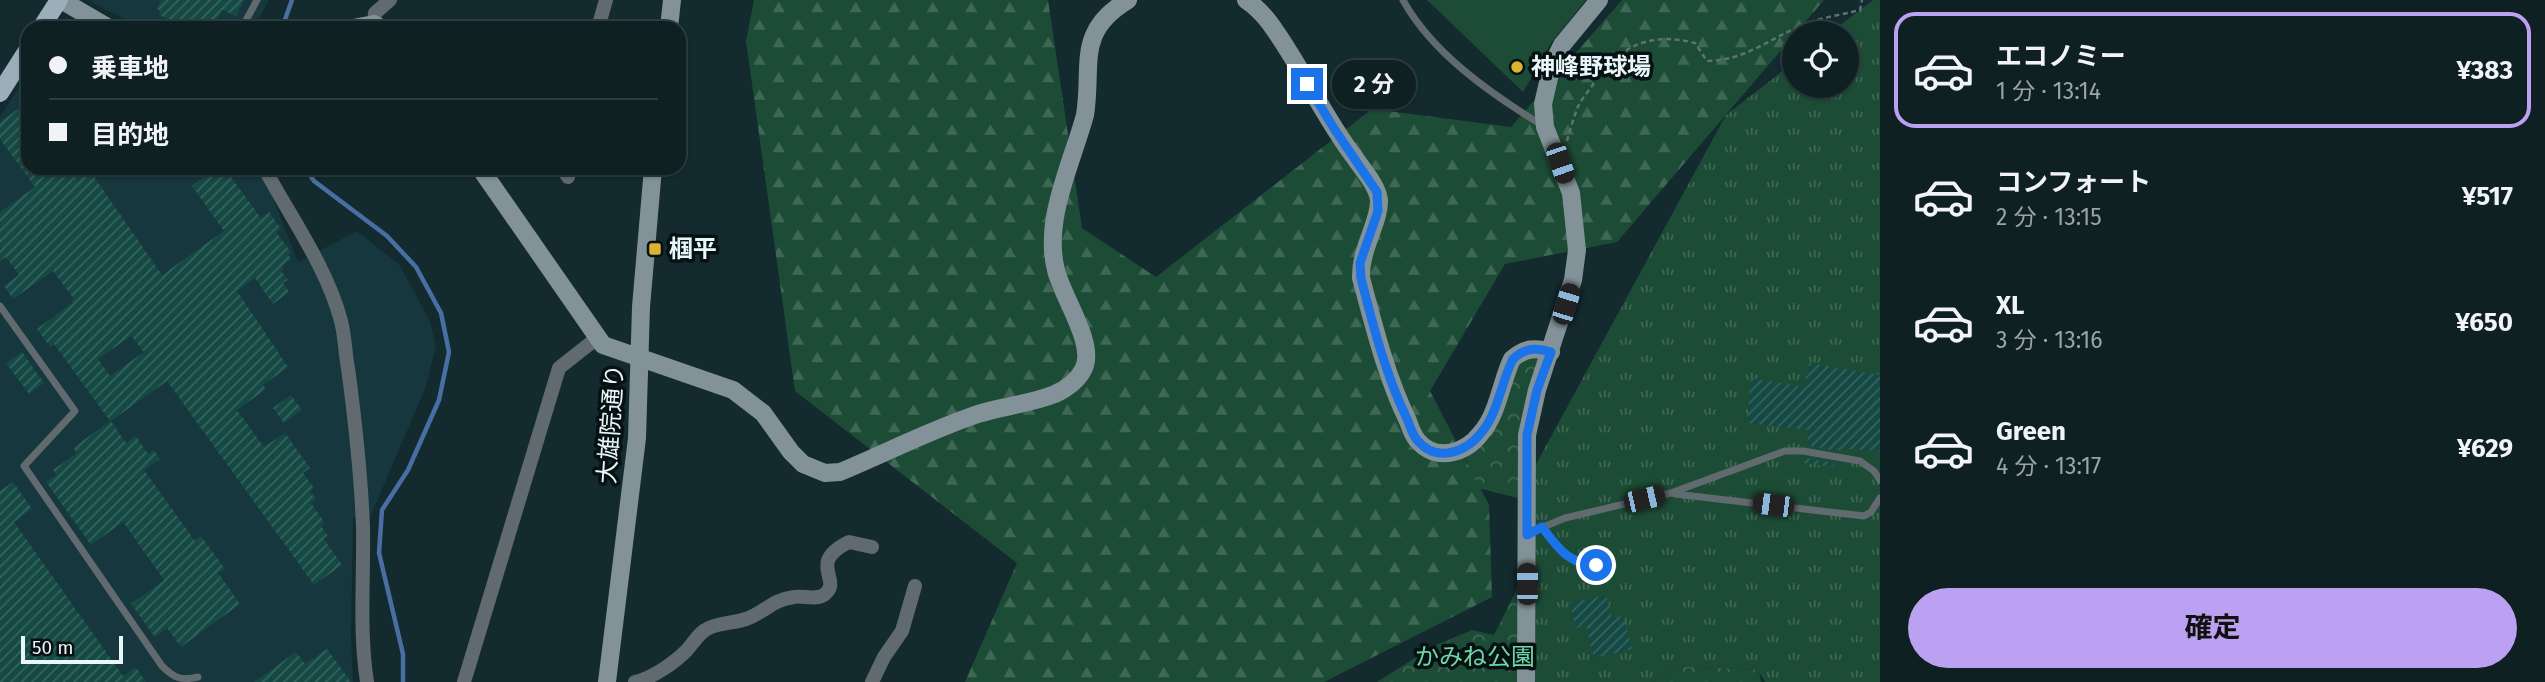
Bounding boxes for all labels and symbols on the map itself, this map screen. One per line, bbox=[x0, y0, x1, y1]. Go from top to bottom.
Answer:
place label: 神峰野球場 bbox=[1531, 53, 1651, 81]
marker: 神峰野球場 bbox=[1509, 59, 1525, 75]
callout: 2 分 bbox=[1332, 60, 1416, 108]
route end bbox=[1291, 68, 1323, 100]
car bbox=[1544, 140, 1577, 186]
place label: 椢平 bbox=[669, 235, 717, 263]
marker: 椢平 bbox=[647, 241, 663, 257]
car bbox=[1550, 281, 1583, 327]
street label: 大雄院通り bbox=[593, 363, 629, 485]
car bbox=[1622, 484, 1667, 514]
car bbox=[1751, 492, 1796, 518]
route start bbox=[1580, 549, 1612, 581]
car bbox=[1517, 563, 1538, 605]
scale bar bbox=[21, 633, 122, 665]
park label: かみね公園 bbox=[1415, 643, 1535, 671]

